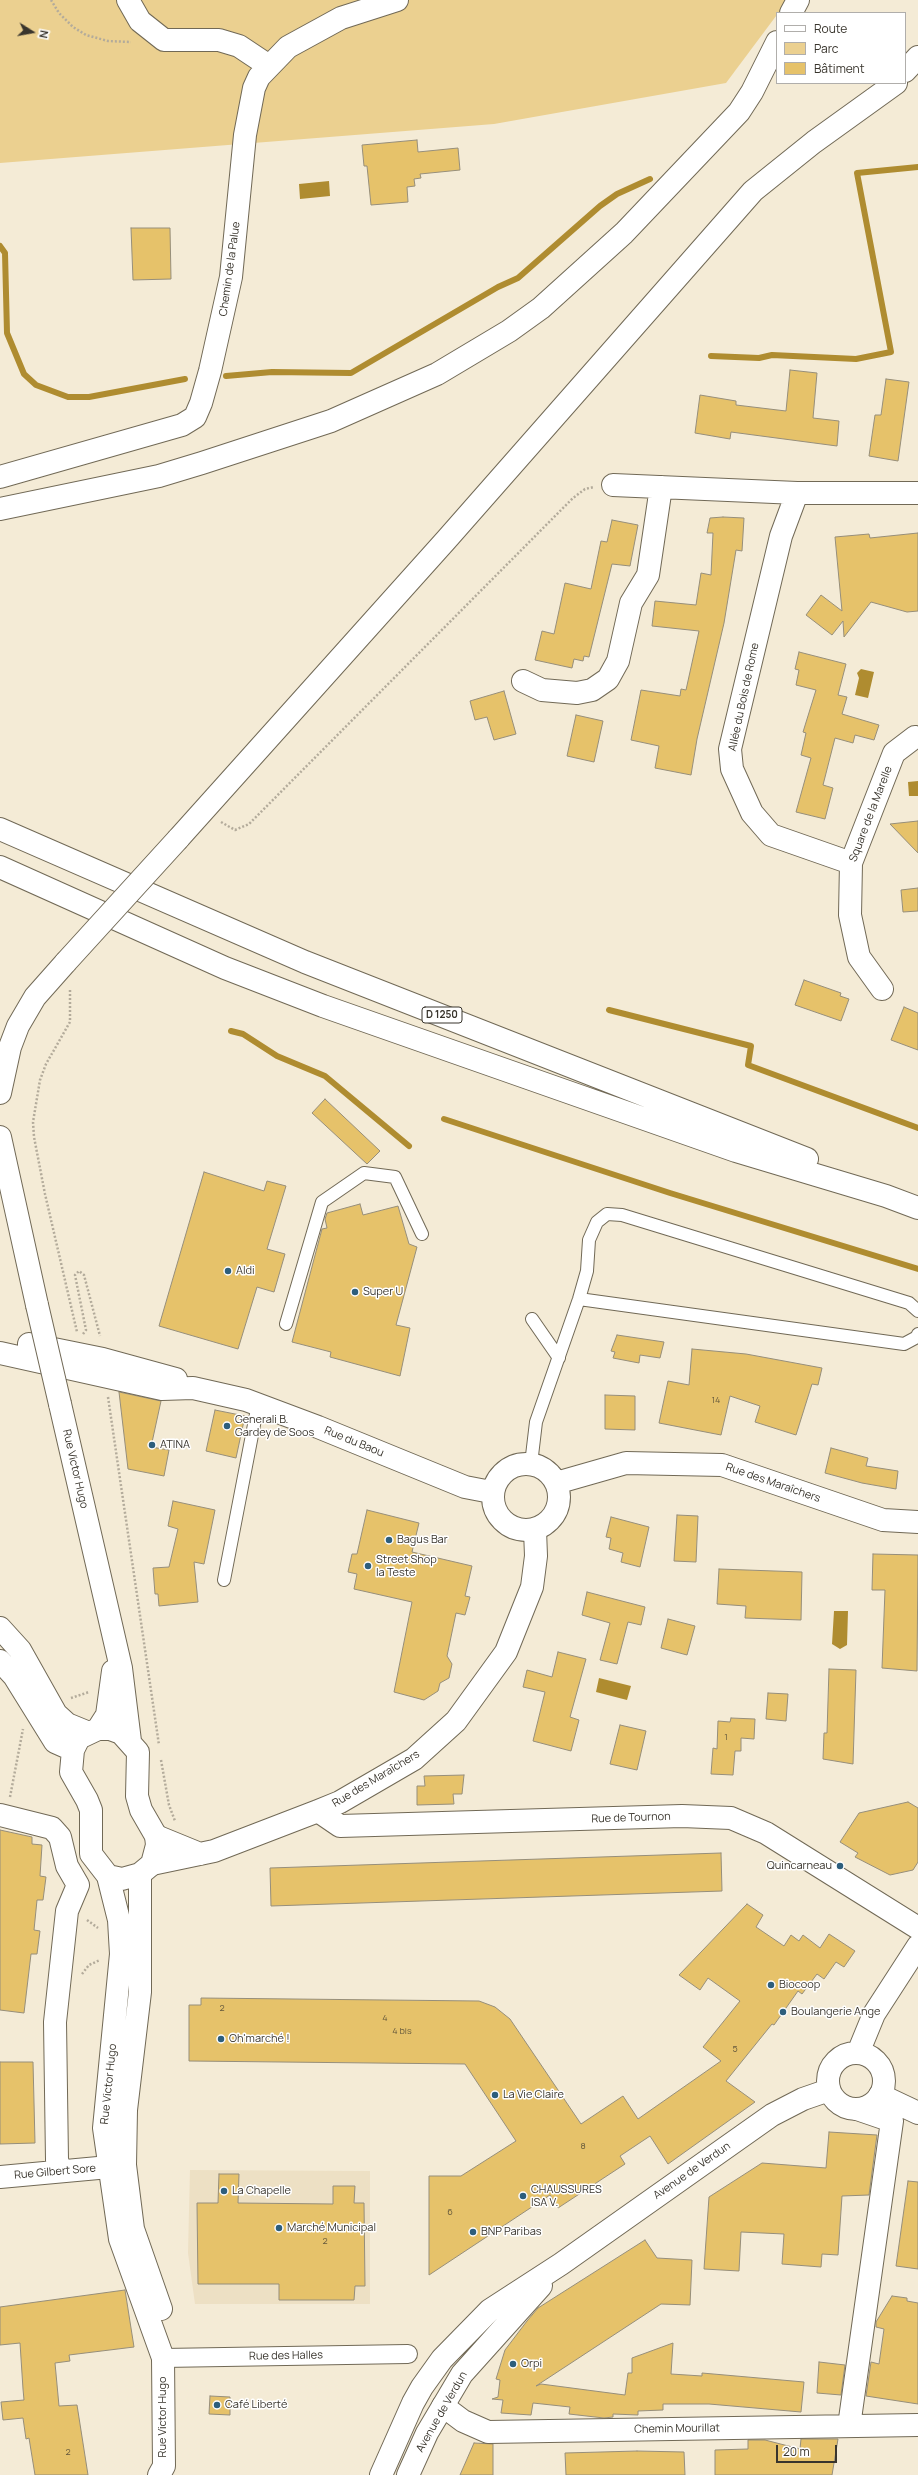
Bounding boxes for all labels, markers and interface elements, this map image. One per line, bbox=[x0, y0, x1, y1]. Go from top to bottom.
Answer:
north arrow bbox=[12, 12, 52, 52]
legend bbox=[776, 12, 906, 84]
text: Route bbox=[814, 20, 847, 37]
text: N bbox=[36, 29, 52, 40]
text: Parc bbox=[814, 40, 838, 57]
text: Bâtiment bbox=[814, 60, 865, 77]
street label: Chemin de la Palue bbox=[217, 221, 243, 317]
street label: Allée du Bois de Rome bbox=[726, 642, 762, 752]
street label: Square de la Marelle bbox=[847, 764, 895, 864]
road number: D 1250 bbox=[422, 1007, 462, 1023]
place label: Aldi bbox=[236, 1264, 255, 1278]
marker: Aldi bbox=[223, 1266, 233, 1276]
place label: Super U bbox=[363, 1285, 403, 1299]
marker: Super U bbox=[350, 1287, 360, 1297]
house number: 14 bbox=[712, 1395, 720, 1405]
place label: Generali B. Gardey de Soos bbox=[235, 1413, 314, 1439]
marker: Generali B. Gardey de Soos bbox=[222, 1421, 232, 1431]
street label: Rue du Baou bbox=[322, 1424, 386, 1460]
street label: Rue Victor Hugo bbox=[59, 1428, 91, 1510]
place label: ATINA bbox=[160, 1438, 190, 1452]
marker: ATINA bbox=[147, 1440, 157, 1450]
street label: Rue des Maraîchers bbox=[724, 1461, 822, 1505]
place label: Bagus Bar bbox=[397, 1533, 448, 1547]
marker: Bagus Bar bbox=[384, 1535, 394, 1545]
place label: Street Shop la Teste bbox=[376, 1553, 437, 1579]
marker: Street Shop la Teste bbox=[363, 1561, 373, 1571]
house number: 1 bbox=[724, 1732, 728, 1742]
street label: Rue des Maraîchers bbox=[330, 1748, 422, 1810]
street label: Rue de Tournon bbox=[591, 1810, 671, 1826]
place label: Quincarneau bbox=[767, 1859, 832, 1873]
marker: Quincarneau bbox=[835, 1861, 845, 1871]
place label: Biocoop bbox=[779, 1978, 820, 1992]
marker: Biocoop bbox=[766, 1980, 776, 1990]
house number: 2 bbox=[219, 2003, 225, 2013]
place label: Boulangerie Ange bbox=[791, 2005, 881, 2019]
marker: Boulangerie Ange bbox=[778, 2007, 788, 2017]
house number: 4 bbox=[382, 2013, 388, 2023]
house number: 4 bis bbox=[392, 2026, 412, 2036]
place label: Oh'marché ! bbox=[229, 2032, 290, 2046]
marker: Oh'marché ! bbox=[216, 2034, 226, 2044]
street label: Rue Victor Hugo bbox=[98, 2043, 120, 2125]
house number: 5 bbox=[732, 2044, 738, 2054]
place label: La Vie Claire bbox=[503, 2088, 564, 2102]
marker: La Vie Claire bbox=[490, 2090, 500, 2100]
street label: Avenue de Verdun bbox=[651, 2140, 733, 2202]
house number: 8 bbox=[580, 2141, 586, 2151]
street label: Rue Gilbert Sore bbox=[14, 2162, 96, 2182]
place label: CHAUSSURES ISA V. bbox=[531, 2183, 602, 2209]
place label: La Chapelle bbox=[232, 2184, 291, 2198]
marker: La Chapelle bbox=[219, 2186, 229, 2196]
marker: CHAUSSURES ISA V. bbox=[518, 2191, 528, 2201]
house number: 6 bbox=[447, 2207, 453, 2217]
place label: Marché Municipal bbox=[287, 2221, 376, 2235]
marker: Marché Municipal bbox=[274, 2223, 284, 2233]
place label: BNP Paribas bbox=[481, 2225, 542, 2239]
marker: BNP Paribas bbox=[468, 2227, 478, 2237]
house number: 2 bbox=[322, 2236, 328, 2246]
street label: Rue des Halles bbox=[249, 2349, 323, 2363]
place label: Orpi bbox=[521, 2357, 542, 2371]
marker: Orpi bbox=[508, 2359, 518, 2369]
street label: Avenue de Verdun bbox=[414, 2369, 470, 2455]
street label: Rue Victor Hugo bbox=[156, 2376, 170, 2458]
place label: Café Liberté bbox=[225, 2398, 287, 2412]
marker: Café Liberté bbox=[212, 2400, 222, 2410]
street label: Chemin Mourillat bbox=[634, 2422, 720, 2436]
scale bar bbox=[778, 2437, 839, 2463]
text: 20 m bbox=[783, 2443, 810, 2460]
house number: 2 bbox=[65, 2447, 71, 2457]

